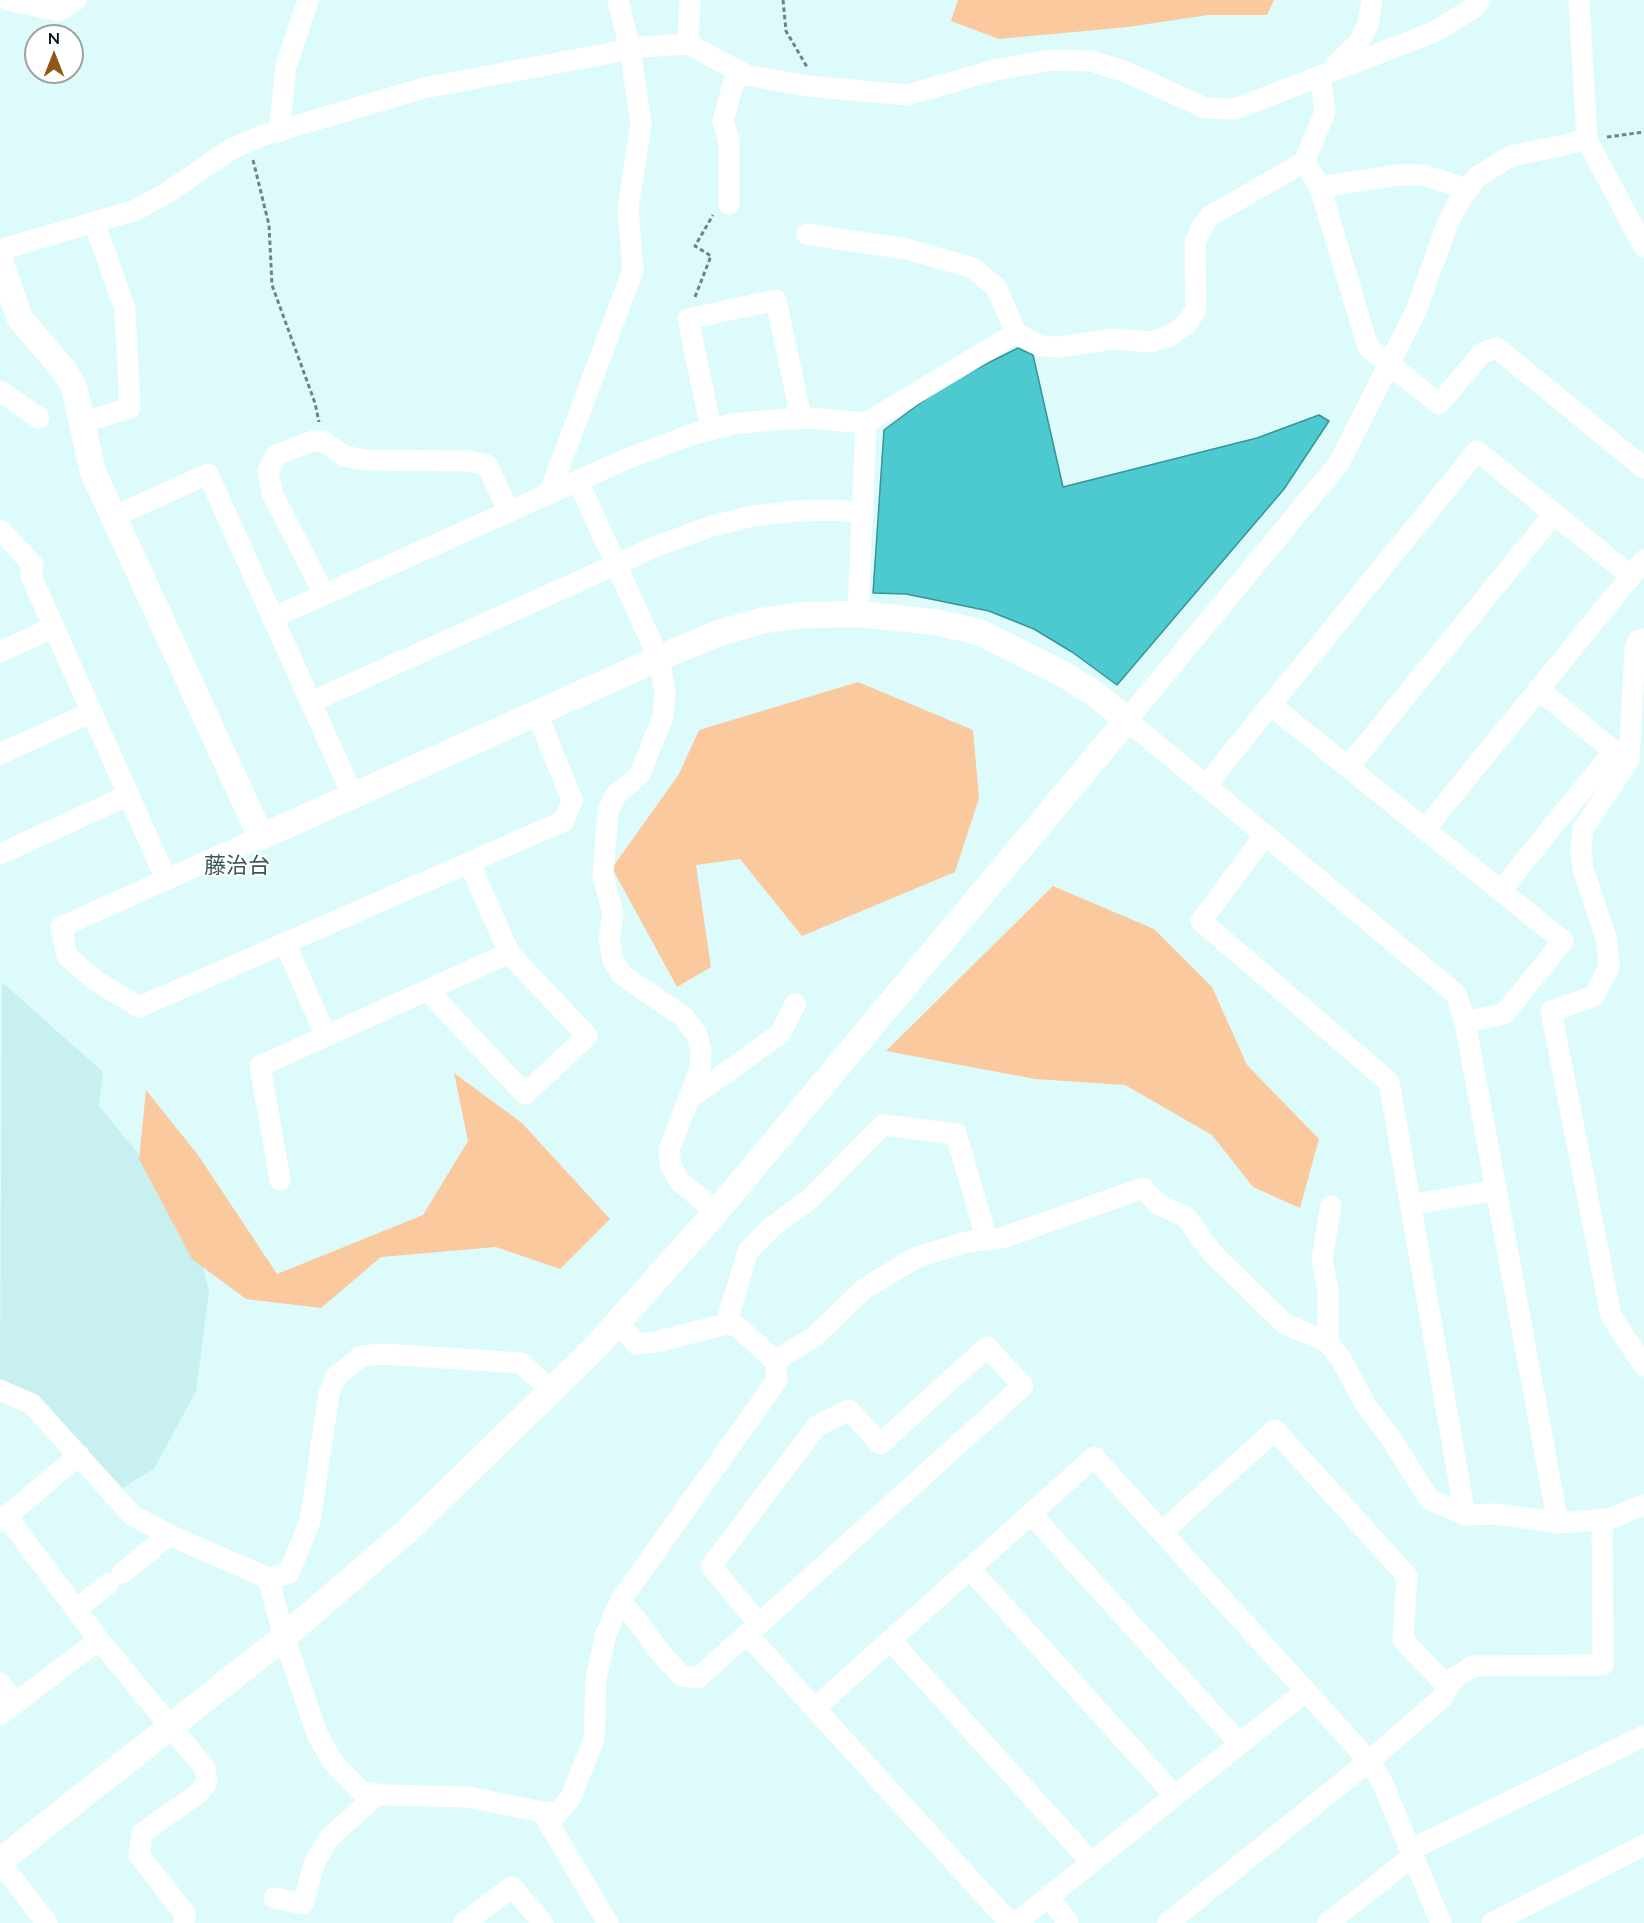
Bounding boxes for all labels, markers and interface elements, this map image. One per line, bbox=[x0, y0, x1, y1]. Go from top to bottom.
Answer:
north arrow bbox=[24, 24, 84, 84]
text: N bbox=[48, 28, 60, 47]
district label: 藤治台 bbox=[204, 853, 270, 879]

